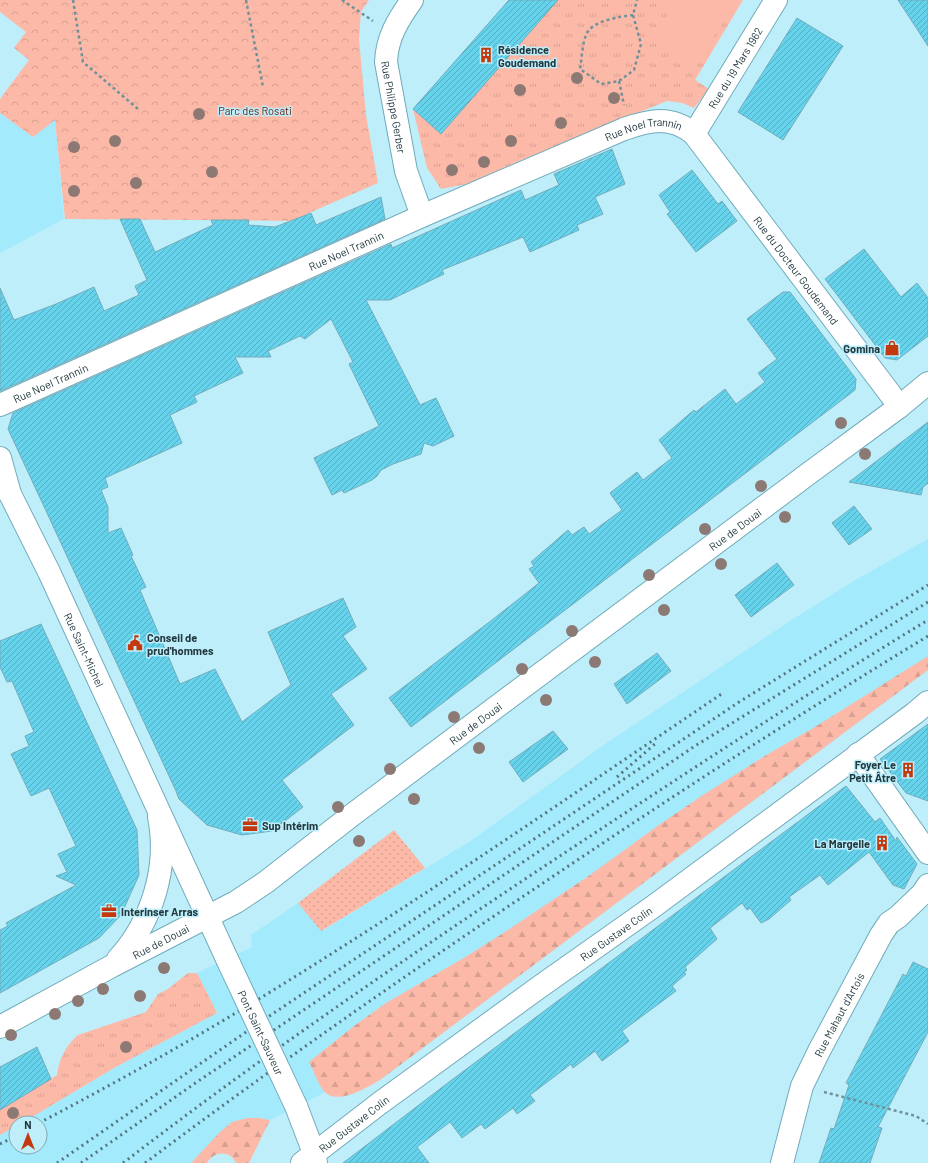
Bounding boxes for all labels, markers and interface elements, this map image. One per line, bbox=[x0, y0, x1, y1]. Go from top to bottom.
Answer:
street label: Rue du 19 Mars 1962 bbox=[705, 24, 765, 110]
place label: Résidence Goudemand bbox=[498, 43, 556, 69]
building icon: Résidence Goudemand bbox=[477, 46, 495, 64]
street label: Rue Philippe Gerber bbox=[379, 60, 409, 154]
park label: Parc des Rosati bbox=[218, 104, 292, 117]
street label: Rue Noel Trannin bbox=[602, 114, 685, 143]
street label: Rue du Docteur Goudemand bbox=[752, 213, 842, 327]
street label: Rue Noel Trannin bbox=[306, 228, 385, 273]
shop icon: Gomina bbox=[883, 339, 901, 357]
place label: Gomina bbox=[843, 342, 880, 355]
street label: Rue Noel Trannin bbox=[11, 360, 90, 405]
street label: Rue de Douai bbox=[706, 505, 764, 553]
street label: Rue Saint-Michel bbox=[62, 610, 107, 689]
place label: Conseil de prud'hommes bbox=[147, 631, 214, 657]
public building icon: Conseil de prud'hommes bbox=[126, 634, 144, 652]
street label: Rue de Douai bbox=[447, 699, 504, 747]
place label: Foyer Le Petit Âtre bbox=[849, 758, 896, 784]
building icon: Foyer Le Petit Âtre bbox=[899, 761, 917, 779]
office icon: Sup Intérim bbox=[241, 816, 259, 834]
place label: Sup Intérim bbox=[262, 819, 318, 832]
building icon: La Margelle bbox=[873, 834, 891, 852]
place label: La Margelle bbox=[815, 837, 870, 850]
office icon: Interinser Arras bbox=[100, 902, 118, 920]
street label: Rue Gustave Colin bbox=[577, 903, 654, 963]
place label: Interinser Arras bbox=[121, 905, 199, 918]
street label: Rue de Douai bbox=[130, 921, 191, 961]
street label: Rue Mahaut d'Artois bbox=[811, 970, 866, 1059]
street label: Pont Saint-Sauveur bbox=[236, 988, 287, 1077]
street label: Rue Gustave Colin bbox=[316, 1092, 391, 1155]
north arrow bbox=[8, 1115, 48, 1155]
text: N bbox=[24, 1118, 32, 1131]

